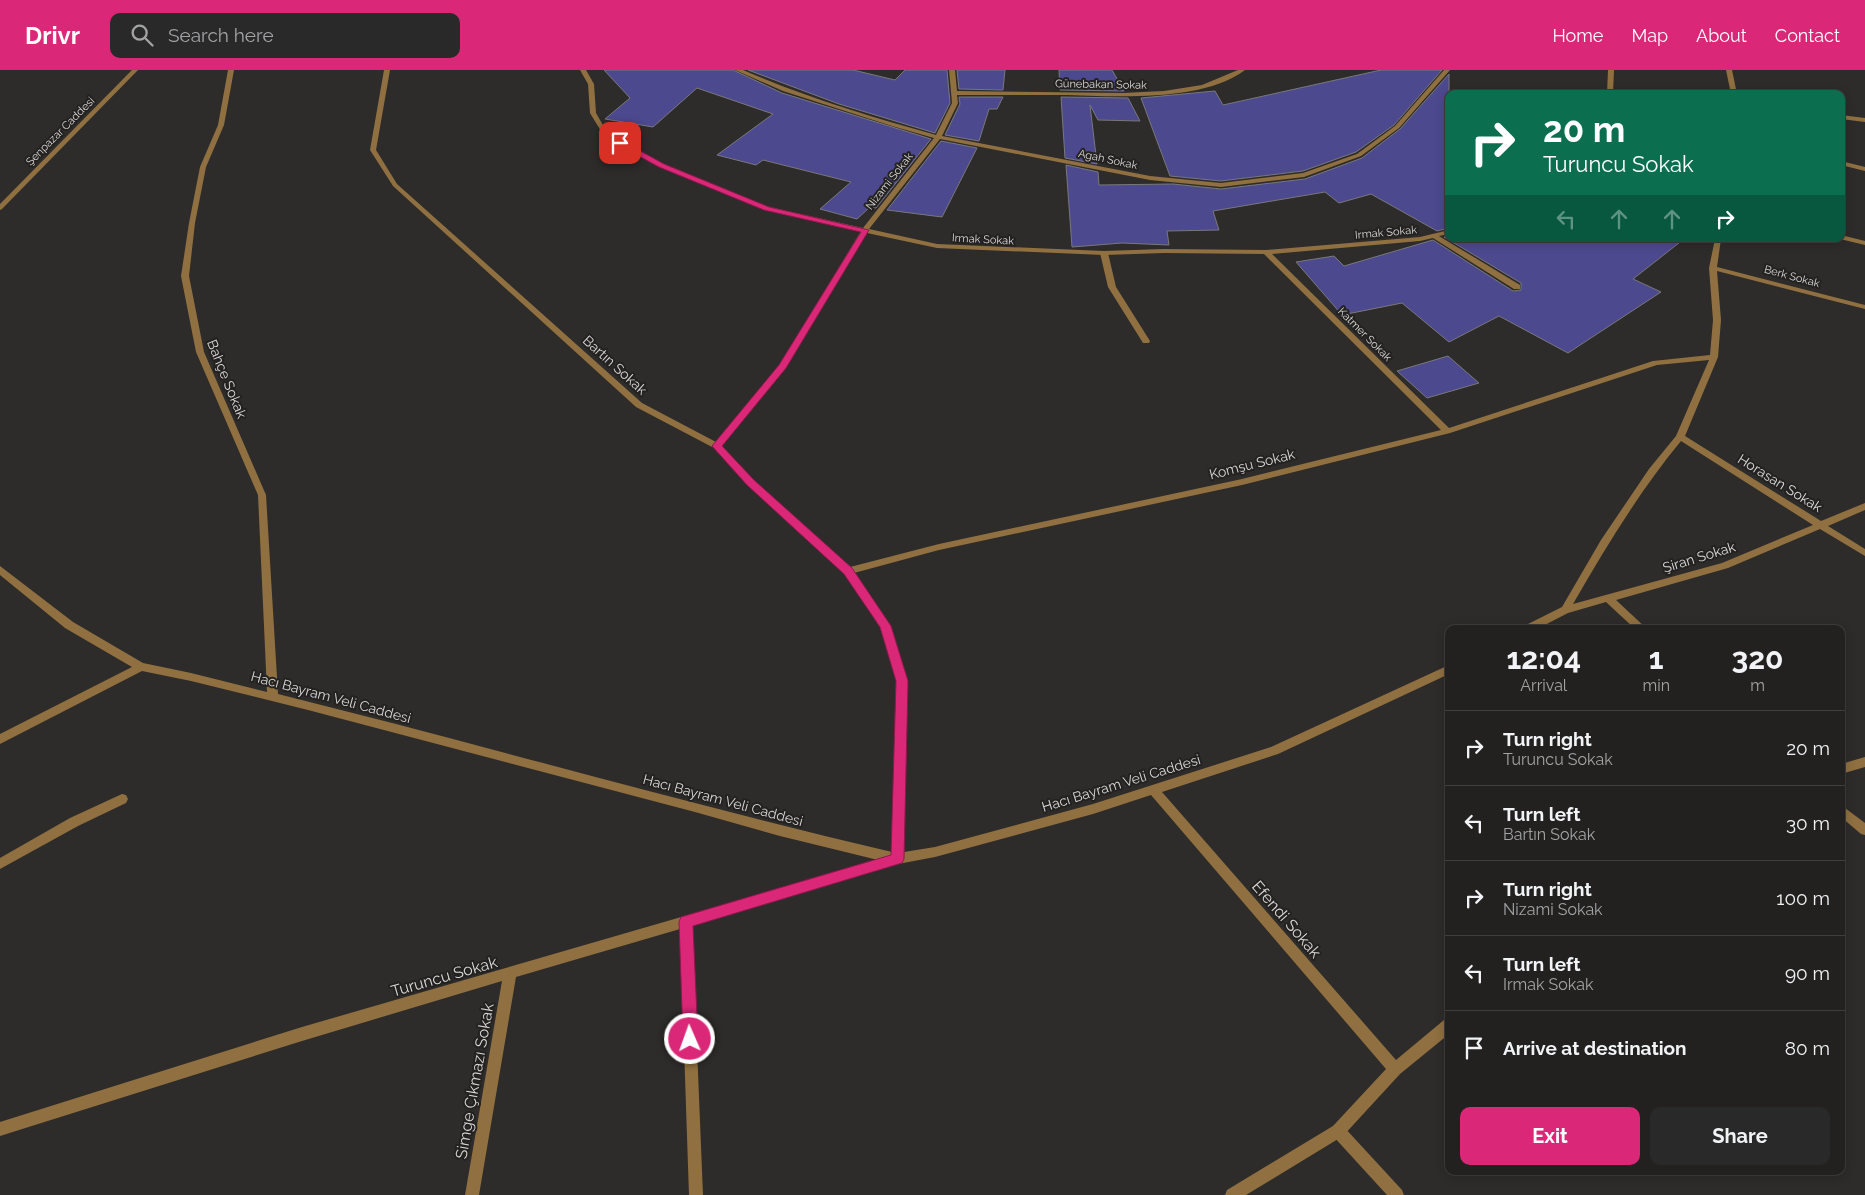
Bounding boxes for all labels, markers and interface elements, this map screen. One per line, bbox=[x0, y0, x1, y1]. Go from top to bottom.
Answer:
search box bbox=[110, 13, 460, 58]
text: Drivr bbox=[25, 21, 80, 50]
icon: search bbox=[128, 21, 156, 49]
text: Search here bbox=[168, 24, 274, 46]
text: Home bbox=[1552, 25, 1603, 46]
text: Map bbox=[1631, 25, 1668, 46]
text: About bbox=[1696, 25, 1747, 46]
text: Contact bbox=[1775, 25, 1840, 46]
street label: Günebakan Sokak bbox=[1055, 77, 1147, 92]
street label: Şenpazar Caddesi bbox=[23, 94, 97, 168]
text: 20 m bbox=[1543, 109, 1625, 150]
icon: right bbox=[1460, 110, 1525, 175]
pin bbox=[599, 122, 641, 164]
icon: arrive bbox=[606, 129, 634, 157]
street label: Agah Sokak bbox=[1077, 147, 1139, 172]
street label: Nizami Sokak bbox=[863, 150, 916, 212]
text: Turuncu Sokak bbox=[1543, 151, 1694, 177]
icon: left bbox=[1552, 205, 1580, 233]
icon: ahead bbox=[1605, 205, 1633, 233]
icon: ahead bbox=[1658, 205, 1686, 233]
icon: right bbox=[1711, 205, 1739, 233]
street label: Irmak Sokak bbox=[1355, 223, 1418, 242]
street label: Irmak Sokak bbox=[952, 231, 1015, 248]
street label: Berk Sokak bbox=[1763, 263, 1821, 290]
street label: Katmer Sokak bbox=[1335, 305, 1394, 364]
street label: Bartın Sokak bbox=[580, 332, 651, 398]
street label: Bahçe Sokak bbox=[204, 337, 250, 421]
street label: Komşu Sokak bbox=[1208, 445, 1297, 482]
street label: Horasan Sokak bbox=[1735, 451, 1826, 516]
street label: Şiran Sokak bbox=[1661, 538, 1738, 576]
text: 12:04 bbox=[1506, 641, 1581, 676]
text: 1 bbox=[1649, 641, 1664, 676]
text: 320 bbox=[1731, 641, 1784, 676]
street label: Hacı Bayram Veli Caddesi bbox=[249, 668, 413, 726]
text: Arrival bbox=[1520, 676, 1567, 695]
text: min bbox=[1643, 676, 1670, 695]
text: m bbox=[1750, 676, 1765, 695]
text: Turn right bbox=[1503, 728, 1592, 750]
icon: right bbox=[1460, 734, 1488, 762]
text: 20 m bbox=[1786, 737, 1830, 759]
text: Turuncu Sokak bbox=[1503, 750, 1613, 769]
street label: Hacı Bayram Veli Caddesi bbox=[1040, 751, 1202, 815]
street label: Hacı Bayram Veli Caddesi bbox=[641, 771, 805, 829]
text: Turn left bbox=[1503, 803, 1580, 825]
icon: left bbox=[1460, 809, 1488, 837]
text: 30 m bbox=[1786, 812, 1830, 834]
text: Bartın Sokak bbox=[1503, 825, 1595, 844]
street label: Efendi Sokak bbox=[1248, 877, 1326, 962]
text: Turn right bbox=[1503, 878, 1592, 900]
icon: right bbox=[1460, 884, 1488, 912]
text: 100 m bbox=[1776, 887, 1830, 909]
text: Nizami Sokak bbox=[1503, 900, 1603, 919]
street label: Turuncu Sokak bbox=[389, 952, 500, 1001]
text: Turn left bbox=[1503, 953, 1580, 975]
icon: left bbox=[1460, 959, 1488, 987]
text: 90 m bbox=[1785, 962, 1830, 984]
text: Irmak Sokak bbox=[1503, 975, 1593, 994]
street label: Simge Çıkmazı Sokak bbox=[451, 1001, 498, 1161]
position arrow bbox=[663, 1012, 715, 1064]
icon: arrive bbox=[1460, 1034, 1488, 1062]
text: Arrive at destination bbox=[1503, 1037, 1687, 1059]
text: 80 m bbox=[1785, 1037, 1830, 1059]
button: Exit bbox=[1460, 1107, 1640, 1165]
button: Share bbox=[1650, 1107, 1830, 1165]

